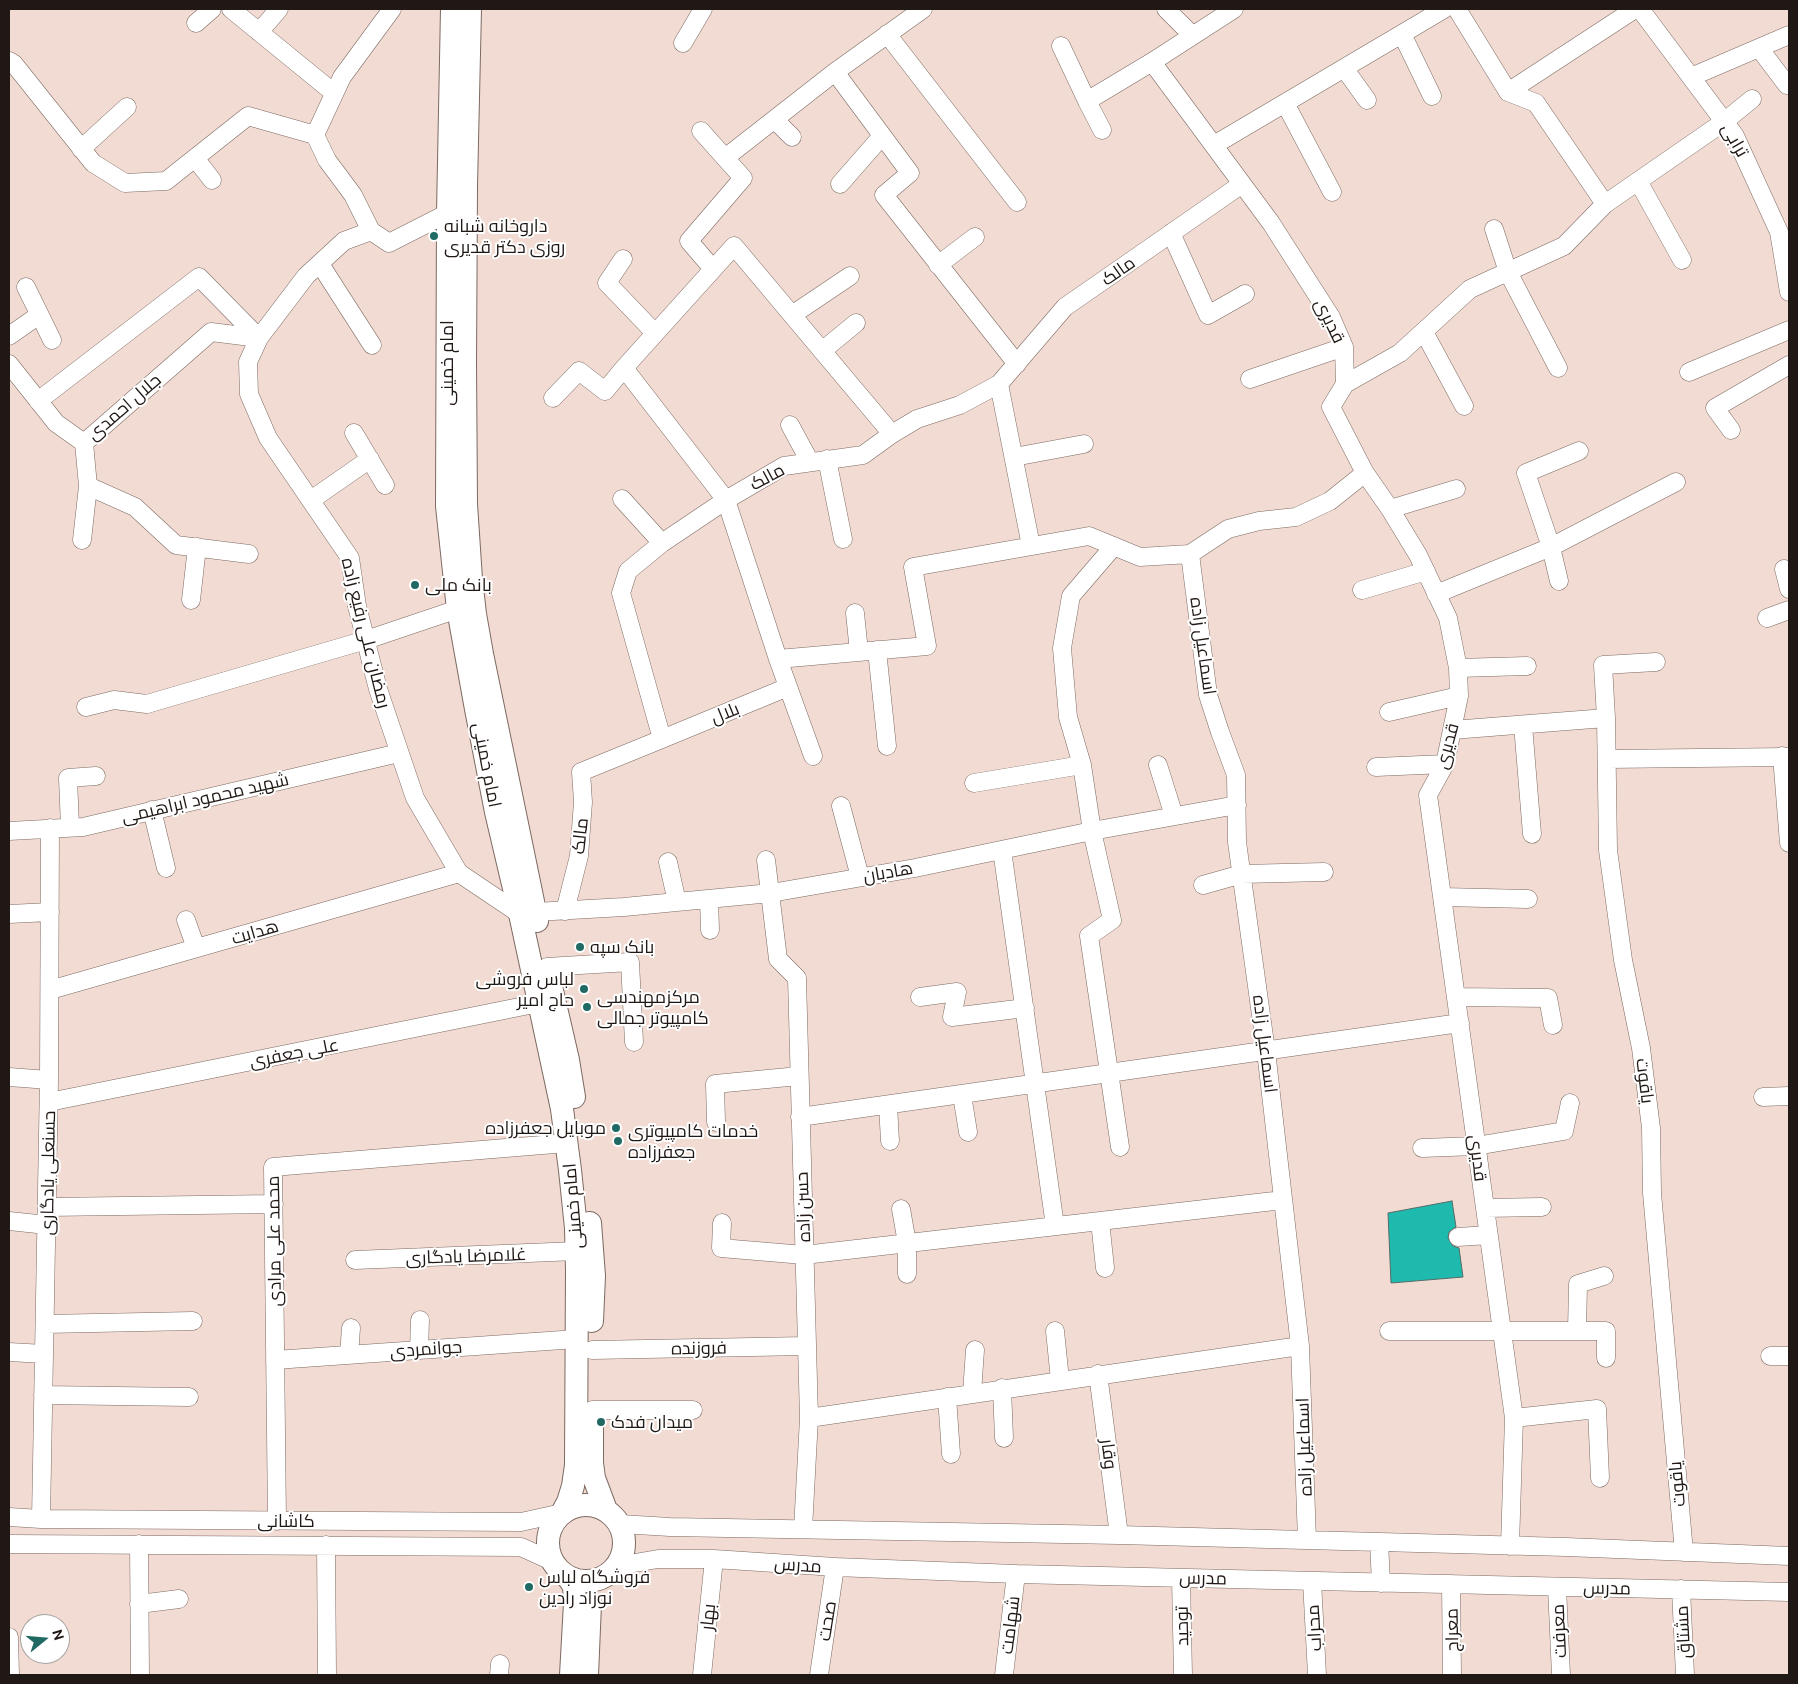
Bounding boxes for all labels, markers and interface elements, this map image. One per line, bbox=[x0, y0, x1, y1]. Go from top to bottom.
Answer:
street label: ترابی bbox=[1717, 119, 1753, 161]
place label: داروخانه شبانه روزی دکتر قدیری bbox=[444, 215, 565, 258]
marker: داروخانه شبانه روزی دکتر قدیری bbox=[428, 230, 440, 242]
street label: مالک bbox=[1097, 252, 1139, 290]
street label: قدیری bbox=[1310, 295, 1350, 347]
street label: امام خمینی bbox=[436, 320, 458, 406]
street label: جلال احمدی bbox=[83, 369, 165, 445]
street label: مالک bbox=[746, 459, 788, 495]
street label: رمضان علی رفیع زاده bbox=[337, 555, 395, 711]
place label: بانک ملی bbox=[425, 574, 492, 596]
marker: بانک ملی bbox=[409, 579, 421, 591]
street label: اسماعیل زاده bbox=[1185, 596, 1221, 696]
street label: بلال bbox=[708, 698, 742, 728]
street label: امام خمینی bbox=[468, 721, 506, 809]
street label: قدیری bbox=[1430, 721, 1464, 771]
street label: شهید محمود ابراهیمی bbox=[119, 768, 291, 828]
street label: مالک bbox=[567, 817, 593, 855]
street label: هادیان bbox=[861, 857, 915, 887]
street label: هدایت bbox=[229, 915, 281, 949]
place label: بانک سپه bbox=[590, 936, 654, 958]
marker: بانک سپه bbox=[574, 941, 586, 953]
place label: لباس فروشی حاج امیر bbox=[476, 968, 574, 1011]
marker: لباس فروشی حاج امیر bbox=[578, 983, 590, 995]
place label: مرکزمهندسی کامپیوتر جمالی bbox=[597, 986, 709, 1028]
street label: اسماعیل زاده bbox=[1248, 994, 1282, 1094]
marker: مرکزمهندسی کامپیوتر جمالی bbox=[581, 1001, 593, 1013]
street label: علی جعفری bbox=[247, 1034, 341, 1072]
street label: یاقوت bbox=[1631, 1057, 1659, 1105]
street label: حسنعلی یادگاری bbox=[36, 1110, 60, 1236]
place label: موبایل جعفرزاده bbox=[485, 1117, 606, 1139]
place label: خدمات کامپیوتری جعفرزاده bbox=[628, 1120, 758, 1162]
marker: موبایل جعفرزاده bbox=[610, 1122, 622, 1134]
street label: قدیری bbox=[1464, 1133, 1492, 1183]
marker: خدمات کامپیوتری جعفرزاده bbox=[612, 1135, 624, 1147]
street label: امام خمینی bbox=[559, 1162, 587, 1250]
street label: حسن زاده bbox=[791, 1171, 815, 1243]
street label: محمد علی مرادی bbox=[262, 1175, 286, 1307]
street label: غلامرضا یادگاری bbox=[405, 1243, 527, 1269]
street label: جوانمردی bbox=[389, 1336, 463, 1362]
street label: فروزنده bbox=[671, 1337, 727, 1359]
street label: اسماعیل زاده bbox=[1291, 1397, 1317, 1497]
place label: میدان فدک bbox=[611, 1411, 693, 1433]
marker: میدان فدک bbox=[595, 1416, 607, 1428]
street label: وقار bbox=[1096, 1437, 1122, 1471]
street label: یاقوت bbox=[1664, 1460, 1690, 1508]
street label: کاشانی bbox=[257, 1510, 315, 1532]
street label: مدرس bbox=[773, 1553, 823, 1577]
place label: فروشگاه لباس نوزاد رادین bbox=[539, 1566, 650, 1608]
street label: مدرس bbox=[1179, 1567, 1227, 1589]
street label: مدرس bbox=[1583, 1577, 1631, 1599]
marker: فروشگاه لباس نوزاد رادین bbox=[523, 1581, 535, 1593]
street label: شهامت bbox=[996, 1595, 1024, 1655]
street label: صحت bbox=[813, 1599, 841, 1643]
street label: بهار bbox=[696, 1603, 720, 1631]
street label: معرفت bbox=[1547, 1603, 1571, 1659]
street label: محراب bbox=[1302, 1604, 1326, 1652]
street label: مشتاق bbox=[1671, 1605, 1695, 1659]
street label: توحید bbox=[1171, 1606, 1193, 1646]
street label: معراج bbox=[1441, 1608, 1463, 1652]
north arrow bbox=[20, 1614, 70, 1664]
text: N bbox=[49, 1628, 68, 1642]

